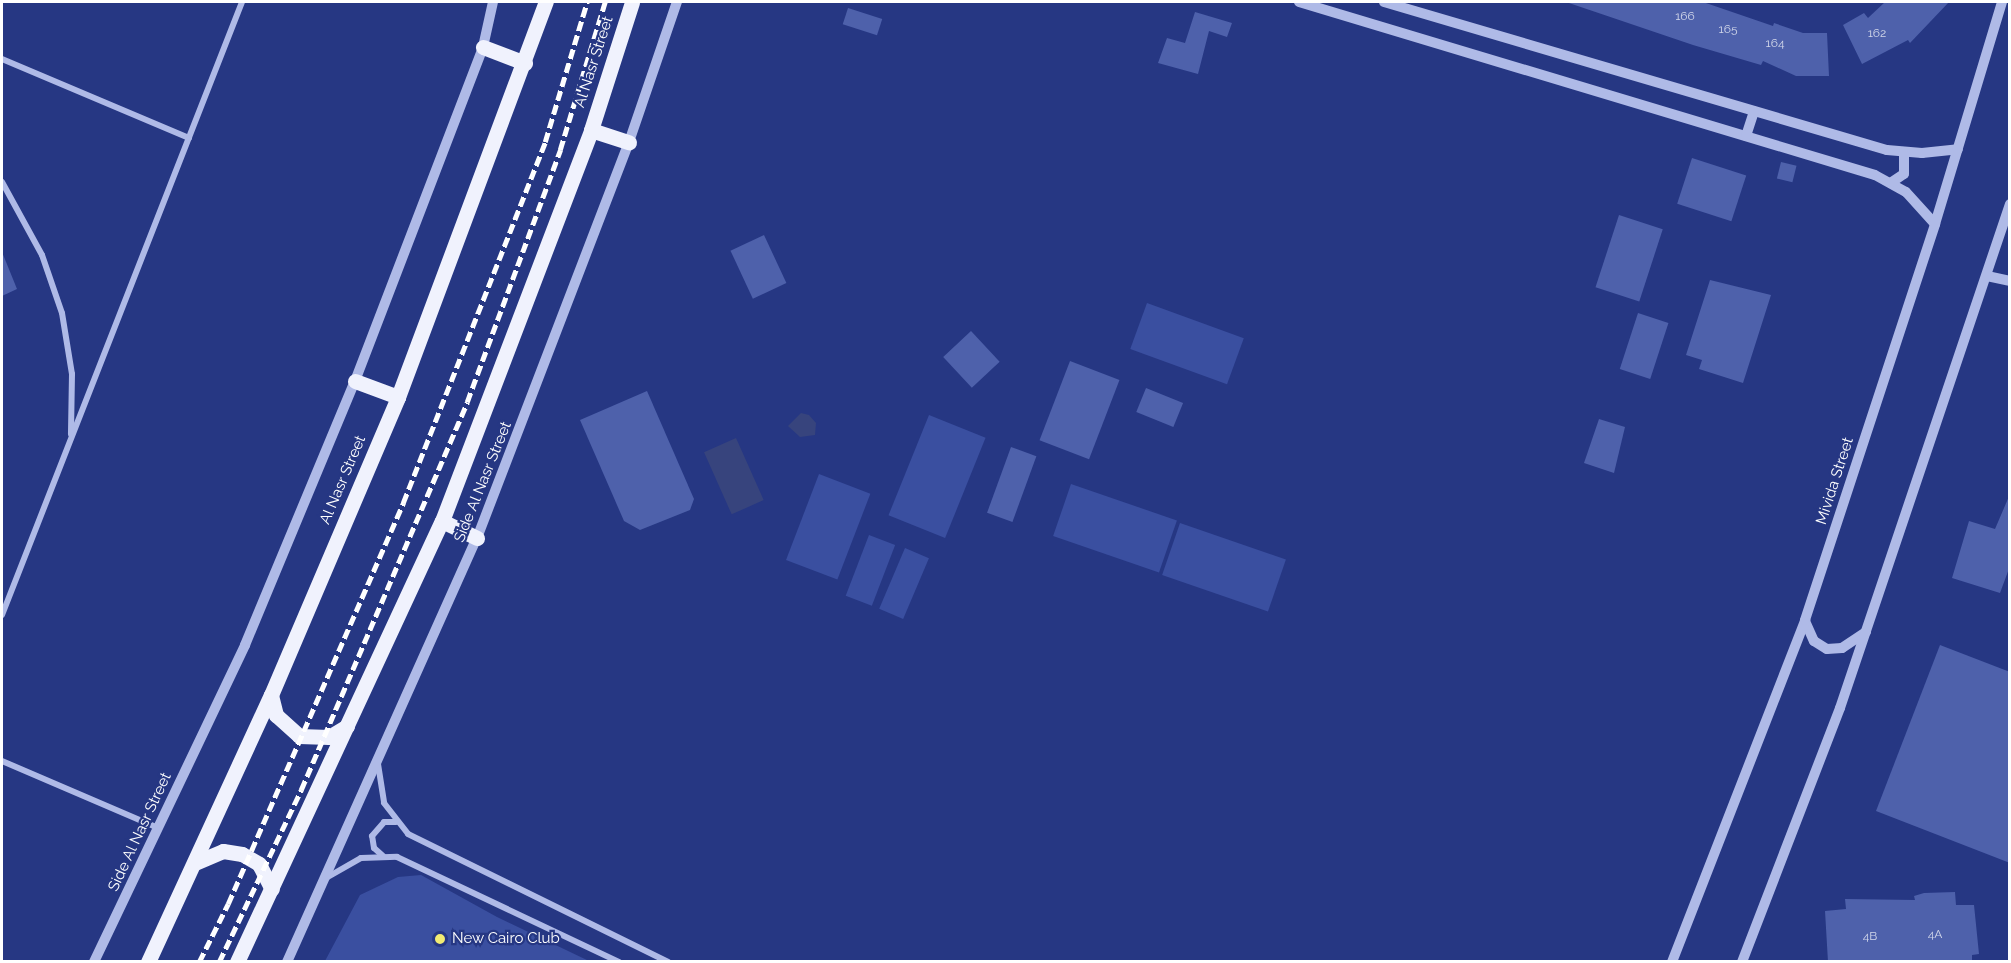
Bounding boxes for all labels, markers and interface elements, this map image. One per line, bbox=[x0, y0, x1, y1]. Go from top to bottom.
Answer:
house number: 166 bbox=[1675, 10, 1695, 24]
street label: Al Nasr Street bbox=[571, 14, 617, 110]
house number: 165 bbox=[1719, 23, 1737, 37]
house number: 162 bbox=[1868, 27, 1886, 41]
house number: 164 bbox=[1766, 37, 1784, 51]
street label: Side Al Nasr Street bbox=[450, 418, 516, 546]
street label: Al Nasr Street bbox=[316, 432, 370, 528]
street label: Mivida Street bbox=[1812, 435, 1858, 527]
street label: Side Al Nasr Street bbox=[104, 769, 176, 895]
house number: 4A bbox=[1928, 928, 1942, 942]
place label: New Cairo Club bbox=[452, 930, 560, 948]
house number: 4B bbox=[1863, 930, 1877, 944]
marker: New Cairo Club bbox=[433, 932, 447, 946]

